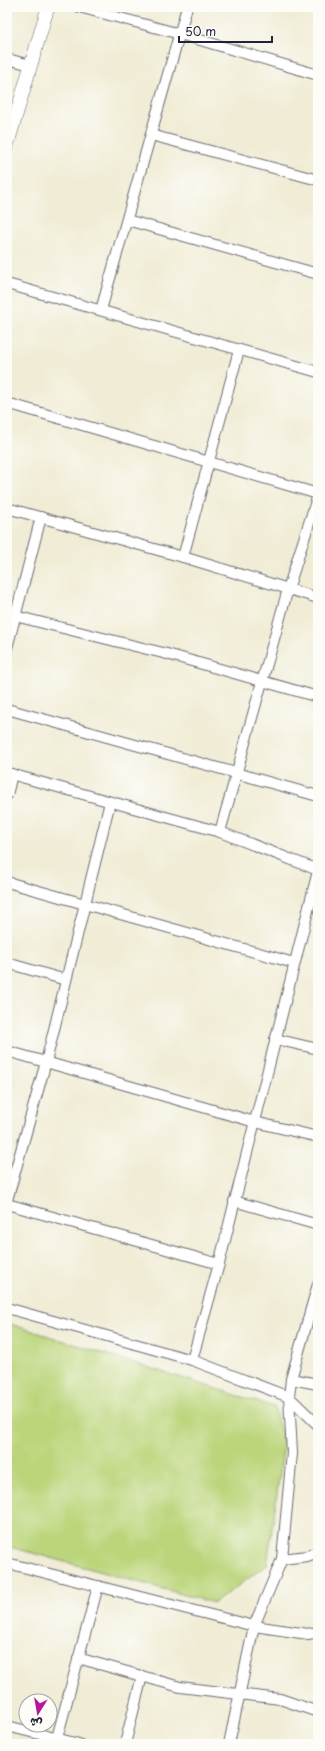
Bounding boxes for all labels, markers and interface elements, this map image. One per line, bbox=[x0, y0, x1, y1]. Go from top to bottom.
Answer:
scale bar bbox=[179, 18, 272, 44]
text: 50 m bbox=[185, 22, 216, 40]
north arrow bbox=[18, 1693, 58, 1733]
text: ش bbox=[28, 1714, 44, 1733]

